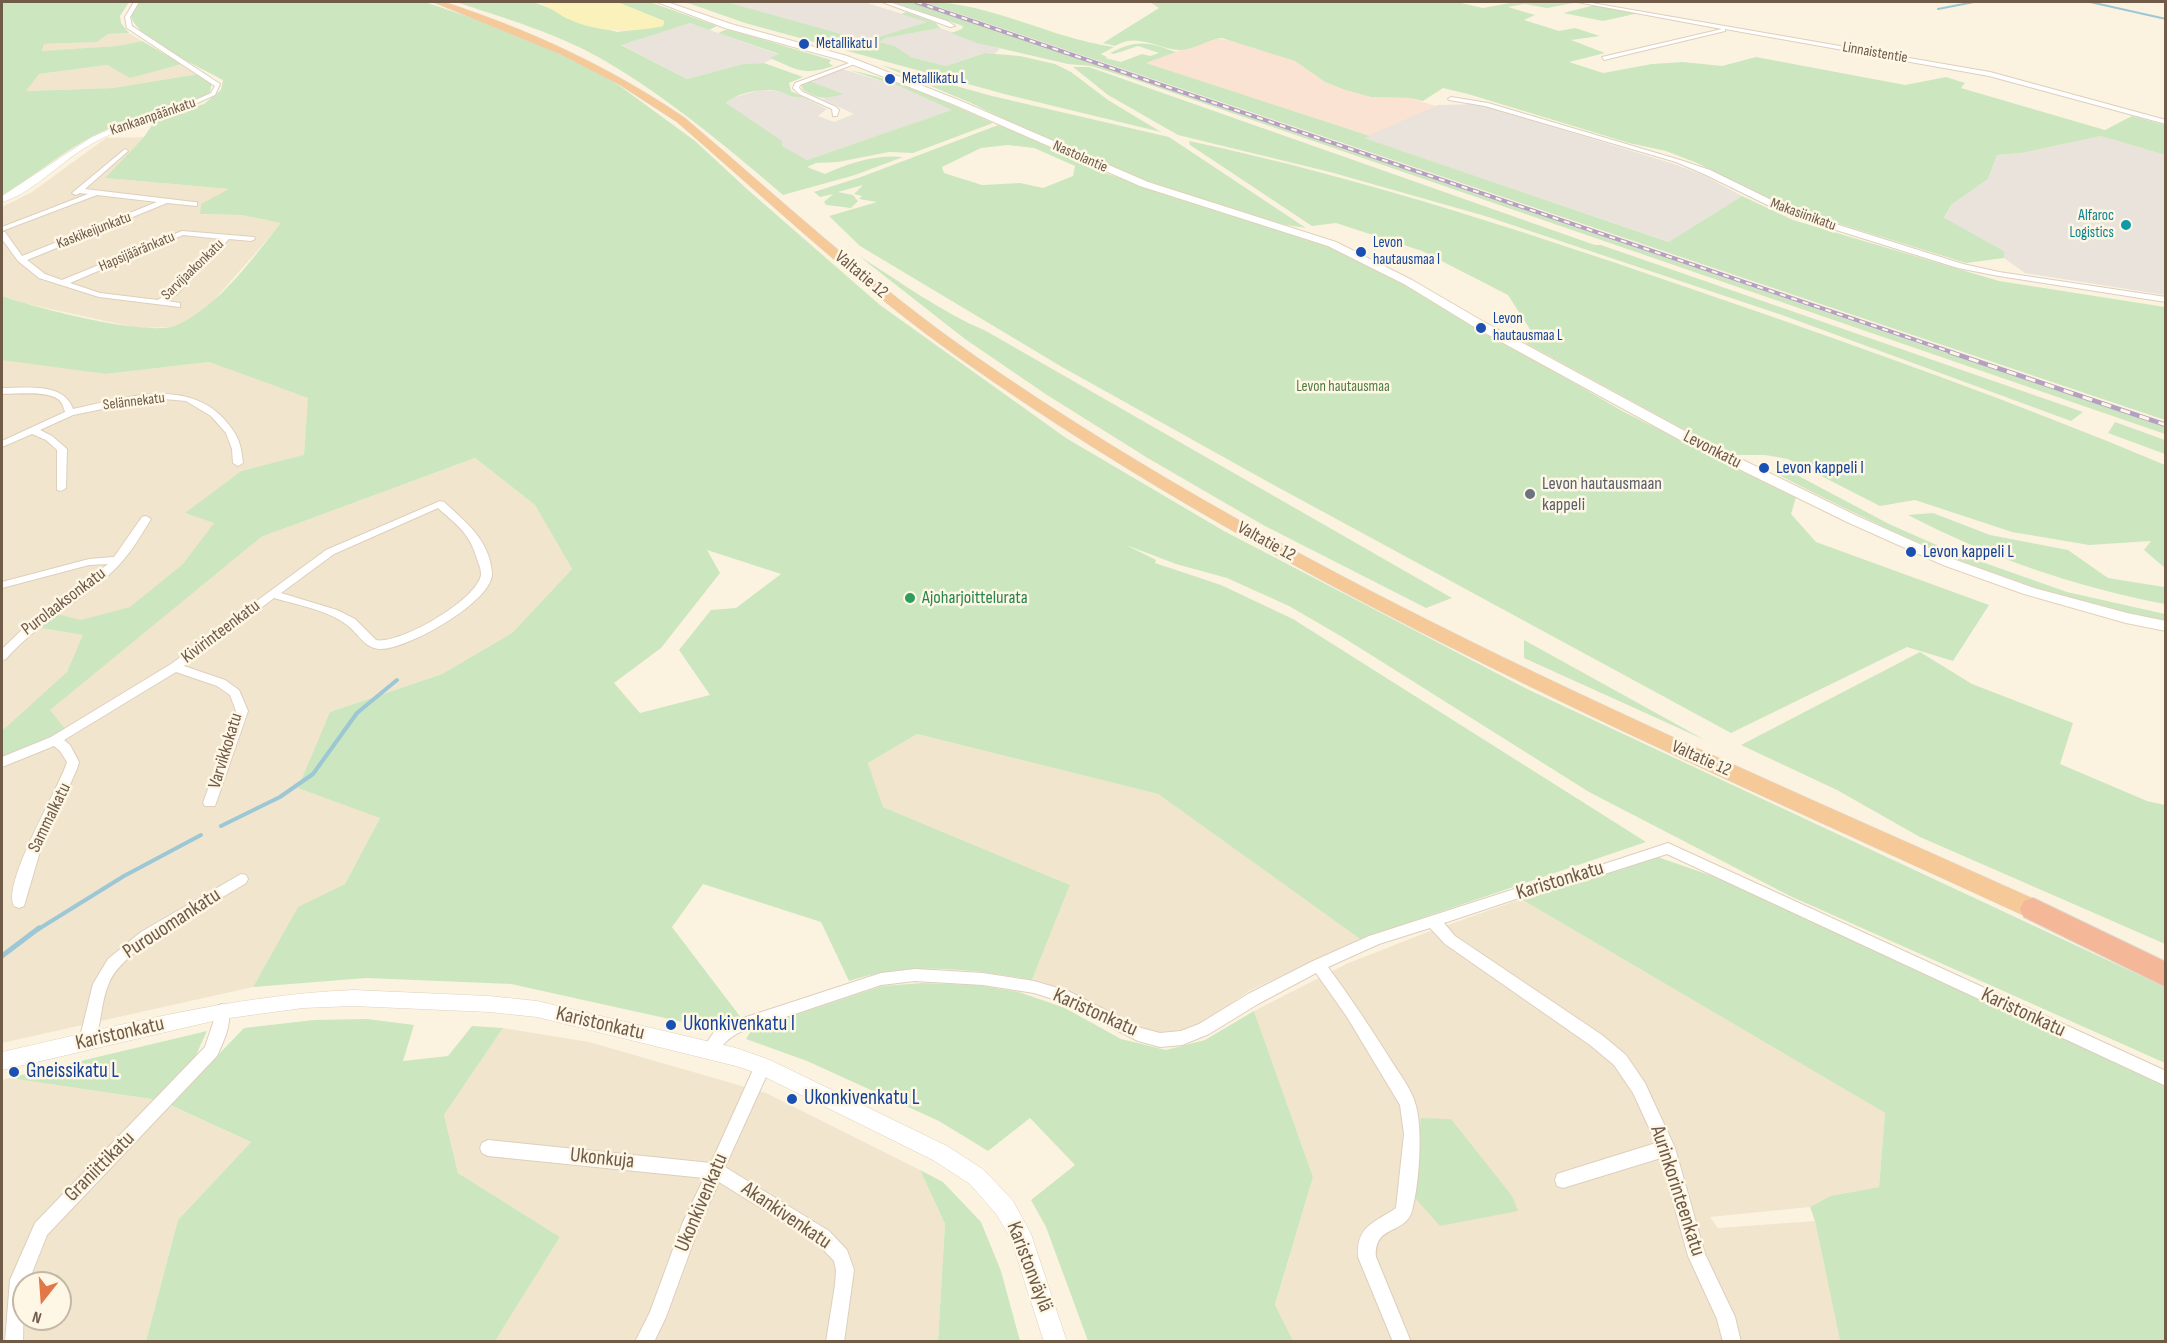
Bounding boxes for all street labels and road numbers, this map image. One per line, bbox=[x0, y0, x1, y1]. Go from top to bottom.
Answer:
street label: Linnaistentie bbox=[1841, 38, 1909, 68]
street label: Kankaanpäänkatu bbox=[108, 94, 198, 140]
street label: Nastolantie bbox=[1050, 137, 1110, 177]
street label: Makasiinikatu bbox=[1768, 195, 1838, 235]
street label: Kaskikeijunkatu bbox=[54, 209, 134, 253]
street label: Hapsijääränkatu bbox=[96, 228, 178, 276]
street label: Sarvijaakonkatu bbox=[158, 236, 228, 304]
street label: Valtatie 12 bbox=[830, 246, 892, 304]
street label: Selännekatu bbox=[102, 389, 166, 415]
street label: Levonkatu bbox=[1679, 426, 1745, 474]
street label: Valtatie 12 bbox=[1233, 517, 1299, 567]
street label: Purolaaksonkatu bbox=[18, 563, 110, 641]
street label: Kivirinteenkatu bbox=[178, 596, 264, 668]
street label: Varvikkokatu bbox=[204, 711, 248, 791]
street label: Valtatie 12 bbox=[1668, 736, 1734, 782]
street label: Sammalkatu bbox=[24, 780, 76, 856]
street label: Karistonkatu bbox=[1513, 856, 1607, 906]
street label: Purouomankatu bbox=[118, 883, 226, 965]
street label: Karistonkatu bbox=[1049, 983, 1141, 1043]
street label: Karistonkatu bbox=[1977, 983, 2069, 1043]
street label: Karistonkatu bbox=[553, 1002, 647, 1046]
street label: Karistonkatu bbox=[73, 1012, 167, 1056]
street label: Aurinkorinteenkatu bbox=[1644, 1123, 1710, 1259]
street label: Graniittikatu bbox=[60, 1127, 140, 1207]
street label: Ukonkuja bbox=[569, 1143, 635, 1175]
street label: Ukonkivenkatu bbox=[670, 1150, 734, 1256]
street label: Akankivenkatu bbox=[736, 1177, 836, 1255]
street label: Karistonväylä bbox=[1000, 1218, 1058, 1316]

